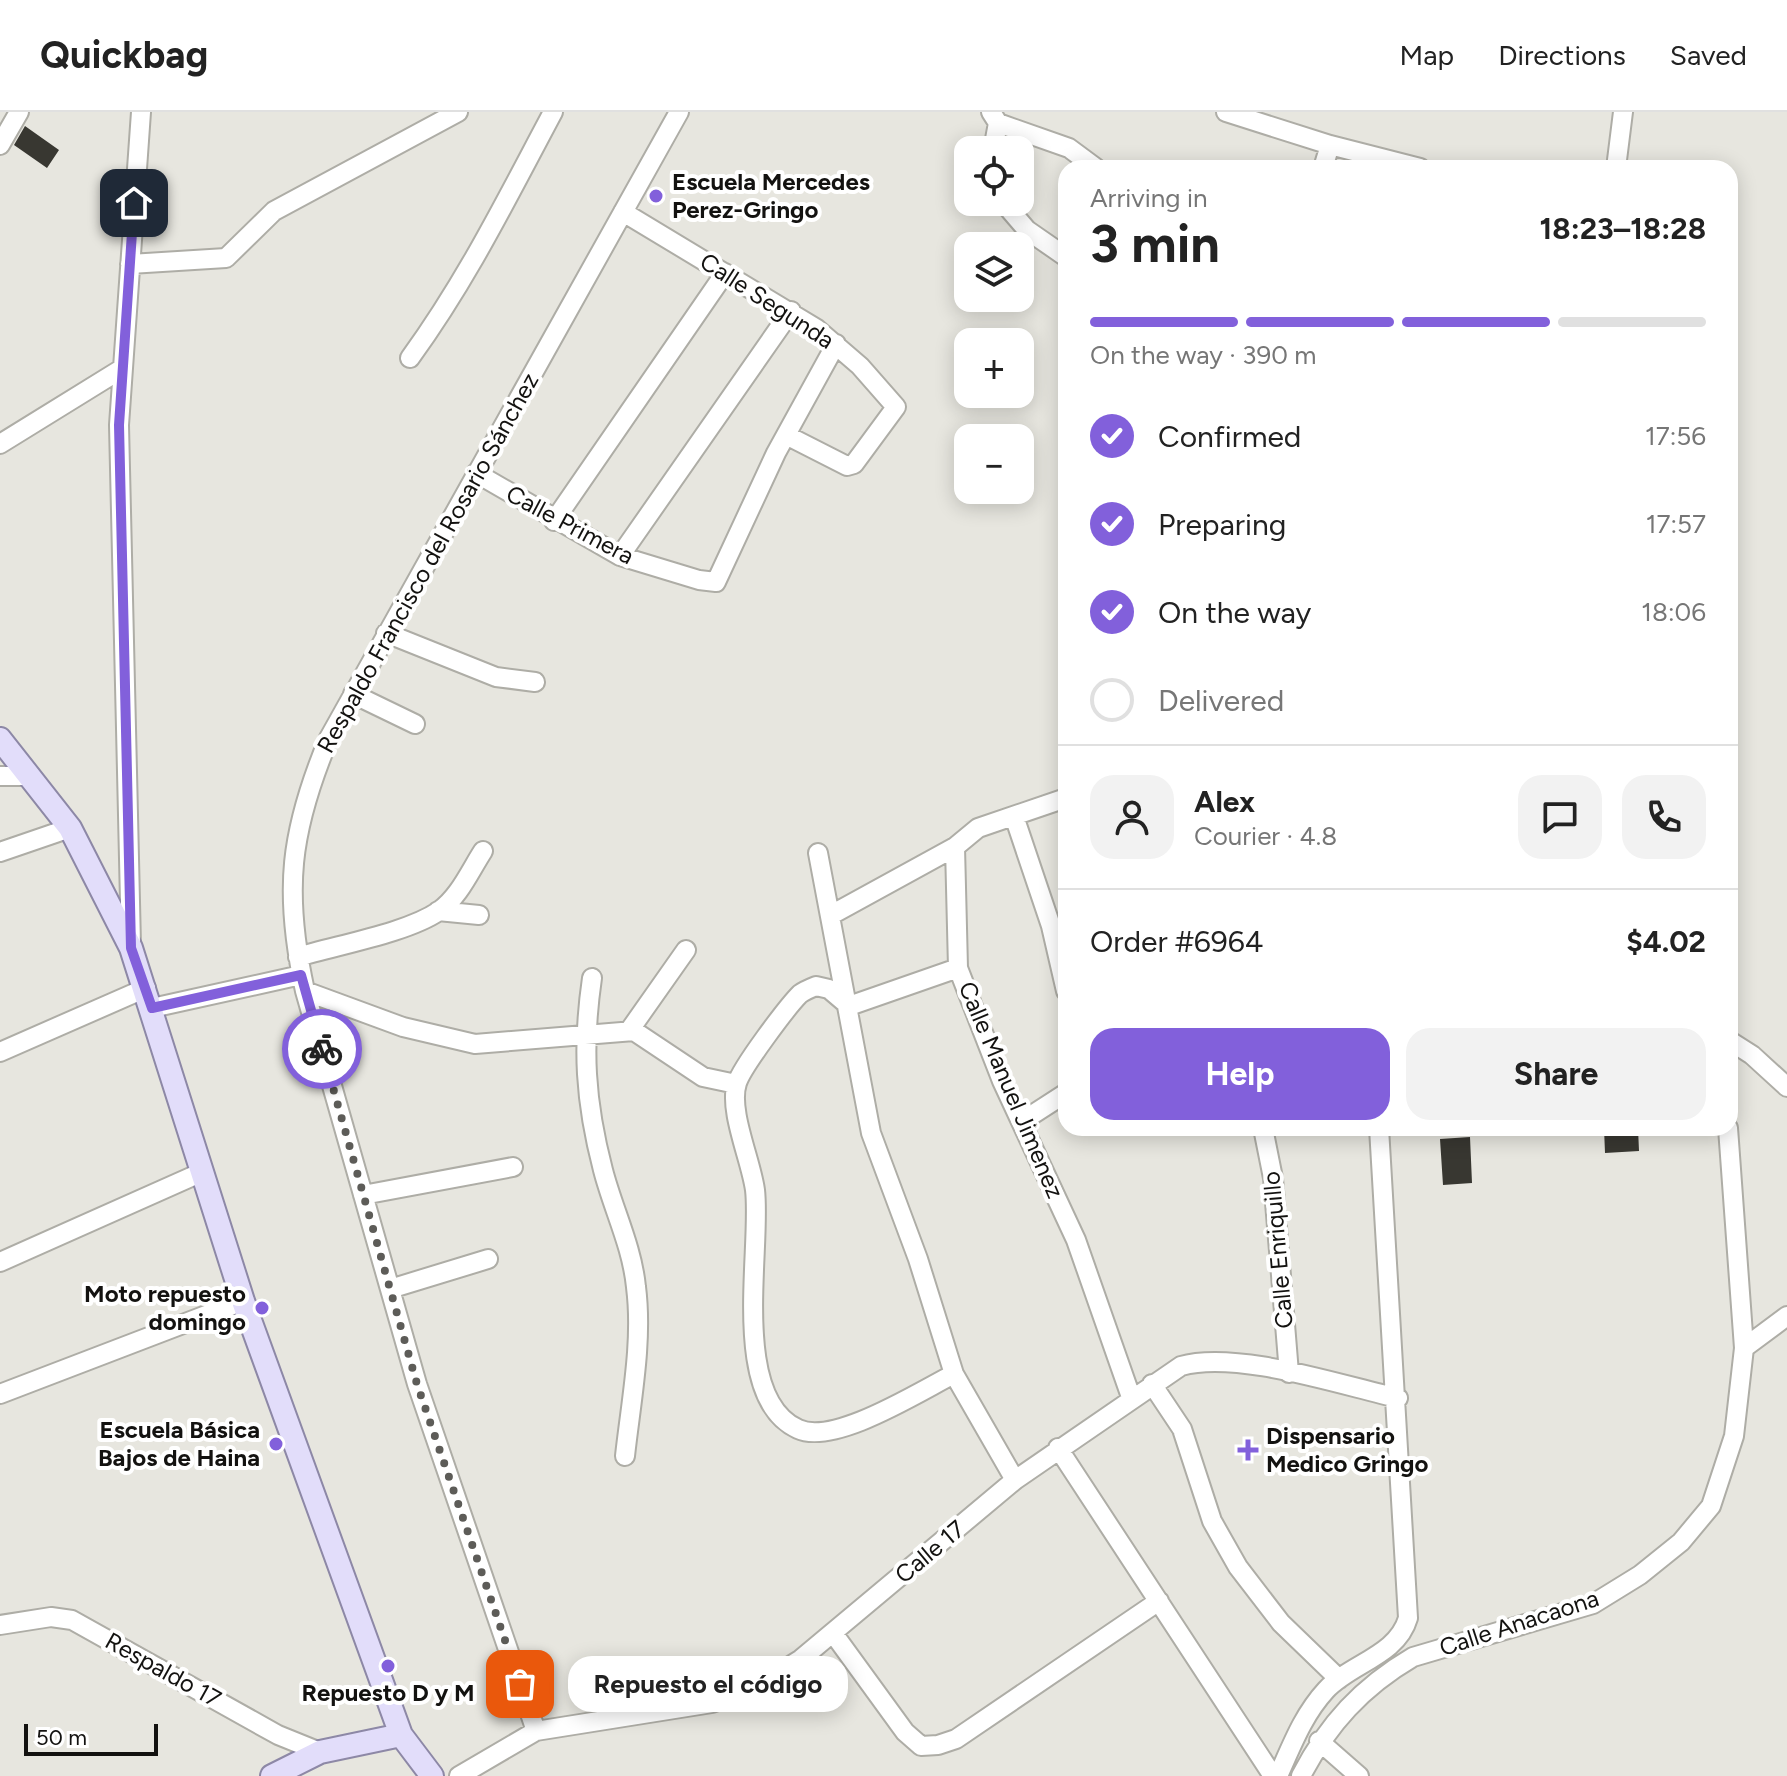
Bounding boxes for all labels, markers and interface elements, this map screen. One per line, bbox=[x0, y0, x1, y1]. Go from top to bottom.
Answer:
text: Quickbag bbox=[40, 32, 208, 78]
text: Map bbox=[1400, 38, 1454, 72]
text: Directions bbox=[1498, 38, 1626, 72]
text: Saved bbox=[1670, 38, 1747, 72]
map controls bbox=[954, 136, 1034, 504]
button: locate bbox=[954, 136, 1034, 216]
place label: Escuela Mercedes Perez-Gringo bbox=[672, 167, 870, 224]
pin bbox=[100, 169, 168, 237]
icon: home bbox=[112, 181, 156, 225]
text: Arriving in bbox=[1090, 182, 1208, 214]
marker: Escuela Mercedes Perez-Gringo bbox=[647, 187, 665, 205]
text: 18:23–18:28 bbox=[1540, 210, 1706, 247]
text: 3 min bbox=[1090, 213, 1220, 275]
button: layers bbox=[954, 232, 1034, 312]
street label: Calle Segunda bbox=[695, 246, 840, 355]
button: + bbox=[954, 328, 1034, 408]
text: On the way · 390 m bbox=[1090, 339, 1316, 371]
street label: Respaldo Francisco del Rosario Sánchez bbox=[311, 368, 544, 758]
icon: check bbox=[1090, 414, 1134, 458]
text: Confirmed bbox=[1158, 418, 1301, 455]
text: 17:56 bbox=[1645, 420, 1706, 452]
button: − bbox=[954, 424, 1034, 504]
street label: Calle Primera bbox=[501, 479, 639, 570]
icon: check bbox=[1090, 502, 1134, 546]
text: Preparing bbox=[1158, 506, 1286, 543]
text: 17:57 bbox=[1646, 508, 1706, 540]
icon: check bbox=[1090, 590, 1134, 634]
text: On the way bbox=[1158, 594, 1311, 631]
text: 18:06 bbox=[1641, 596, 1706, 628]
text: Delivered bbox=[1158, 682, 1284, 719]
button: person bbox=[1090, 775, 1174, 859]
button: chat bbox=[1518, 775, 1602, 859]
button: phone bbox=[1622, 775, 1706, 859]
text: Alex bbox=[1194, 783, 1255, 820]
text: Courier · 4.8 bbox=[1194, 820, 1337, 852]
text: Order #6964 bbox=[1090, 923, 1263, 960]
text: $4.02 bbox=[1626, 923, 1706, 960]
street label: Calle Manuel Jimenez bbox=[953, 977, 1070, 1202]
courier bbox=[282, 1009, 362, 1089]
icon: bike bbox=[300, 1027, 344, 1071]
button: Help bbox=[1090, 1028, 1390, 1120]
button: Share bbox=[1406, 1028, 1706, 1120]
street label: Calle Enriquillo bbox=[1256, 1170, 1299, 1330]
place label: Moto repuesto domingo bbox=[84, 1279, 246, 1336]
marker: Moto repuesto domingo bbox=[253, 1299, 271, 1317]
place label: Escuela Básica Bajos de Haina bbox=[98, 1415, 260, 1472]
place label: Dispensario Medico Gringo bbox=[1266, 1421, 1428, 1478]
marker: Escuela Básica Bajos de Haina bbox=[267, 1435, 285, 1453]
marker: Dispensario Medico Gringo bbox=[1237, 1439, 1259, 1461]
street label: Calle 17 bbox=[889, 1514, 970, 1589]
street label: Calle Anacaona bbox=[1436, 1583, 1602, 1662]
street label: Respaldo 17 bbox=[100, 1626, 226, 1713]
pin bbox=[486, 1650, 554, 1718]
callout: Repuesto el código bbox=[568, 1656, 848, 1712]
marker: Repuesto D y M bbox=[379, 1657, 397, 1675]
icon: bag bbox=[498, 1662, 542, 1706]
text: Repuesto el código bbox=[594, 1668, 822, 1700]
place label: Repuesto D y M bbox=[301, 1678, 475, 1707]
scale bar bbox=[24, 1720, 158, 1756]
text: 50 m bbox=[36, 1724, 87, 1751]

